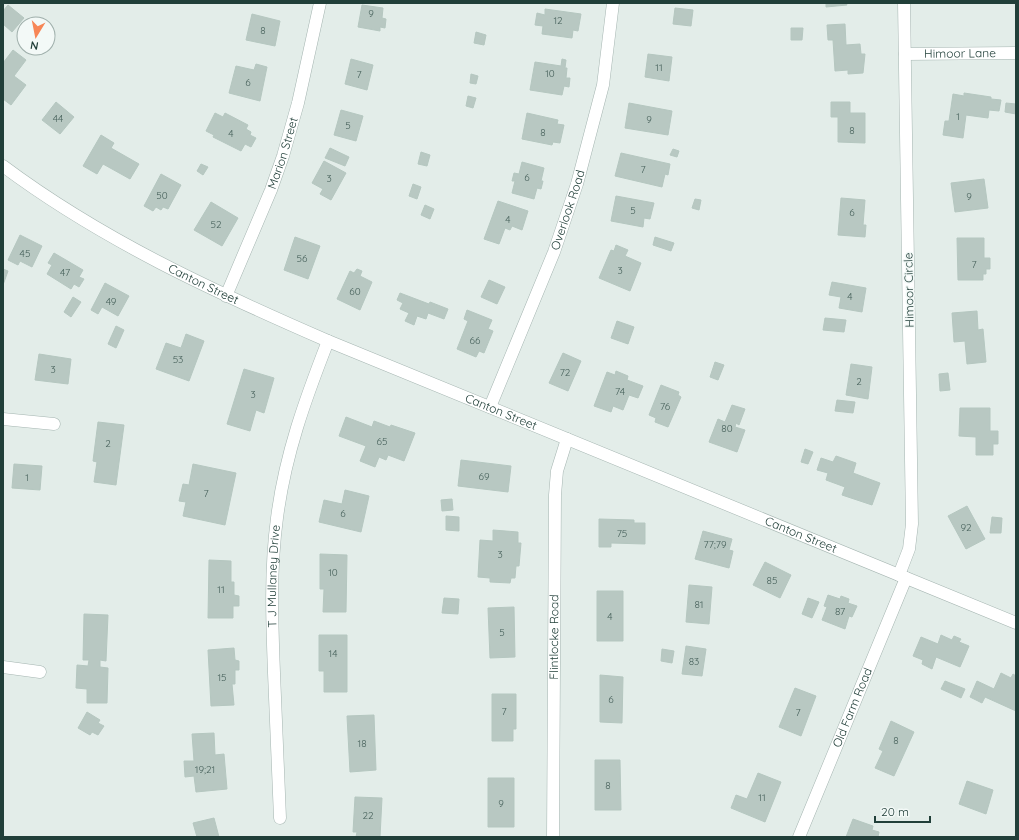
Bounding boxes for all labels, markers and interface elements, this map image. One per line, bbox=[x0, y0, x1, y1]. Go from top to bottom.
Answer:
house number: 9 bbox=[368, 7, 374, 20]
house number: 12 bbox=[553, 14, 563, 27]
north arrow bbox=[16, 16, 56, 56]
house number: 8 bbox=[260, 24, 266, 37]
text: N bbox=[29, 38, 39, 53]
street label: Himoor Lane bbox=[924, 45, 996, 61]
house number: 11 bbox=[655, 61, 663, 74]
house number: 10 bbox=[545, 67, 555, 80]
house number: 7 bbox=[356, 68, 362, 81]
house number: 6 bbox=[245, 76, 251, 89]
house number: 1 bbox=[956, 110, 960, 123]
house number: 44 bbox=[53, 112, 63, 125]
house number: 9 bbox=[646, 113, 652, 126]
street label: Marion Street bbox=[264, 115, 301, 191]
house number: 5 bbox=[345, 119, 351, 132]
house number: 8 bbox=[849, 124, 855, 137]
house number: 8 bbox=[540, 126, 546, 139]
house number: 4 bbox=[228, 127, 234, 140]
house number: 7 bbox=[640, 163, 646, 176]
street label: Overlook Road bbox=[547, 168, 587, 252]
house number: 6 bbox=[524, 171, 530, 184]
house number: 3 bbox=[326, 172, 332, 185]
house number: 50 bbox=[156, 189, 168, 202]
house number: 9 bbox=[966, 190, 972, 203]
house number: 5 bbox=[630, 204, 636, 217]
house number: 6 bbox=[849, 206, 855, 219]
house number: 4 bbox=[505, 213, 511, 226]
house number: 52 bbox=[211, 218, 222, 231]
house number: 45 bbox=[20, 247, 30, 260]
house number: 56 bbox=[297, 252, 308, 265]
street label: Himoor Circle bbox=[900, 252, 917, 328]
house number: 7 bbox=[971, 258, 977, 271]
street label: Canton Street bbox=[166, 260, 241, 307]
house number: 3 bbox=[617, 264, 623, 277]
house number: 47 bbox=[60, 266, 70, 279]
house number: 60 bbox=[349, 285, 361, 298]
house number: 4 bbox=[847, 290, 853, 303]
house number: 49 bbox=[106, 295, 117, 308]
house number: 66 bbox=[470, 334, 481, 347]
house number: 53 bbox=[173, 353, 183, 366]
house number: 3 bbox=[50, 363, 56, 376]
house number: 72 bbox=[560, 366, 571, 379]
house number: 2 bbox=[856, 375, 862, 388]
house number: 74 bbox=[615, 385, 625, 398]
house number: 3 bbox=[250, 388, 256, 401]
street label: Canton Street bbox=[463, 390, 539, 433]
house number: 76 bbox=[660, 400, 671, 413]
house number: 80 bbox=[721, 422, 733, 435]
house number: 65 bbox=[377, 435, 387, 448]
house number: 2 bbox=[105, 437, 111, 450]
house number: 69 bbox=[479, 470, 490, 483]
house number: 1 bbox=[25, 471, 29, 484]
house number: 7 bbox=[203, 487, 209, 500]
house number: 6 bbox=[340, 507, 346, 520]
street label: Canton Street bbox=[763, 513, 839, 556]
house number: 92 bbox=[960, 521, 972, 534]
street label: T J Mullaney Drive bbox=[264, 524, 283, 628]
house number: 75 bbox=[617, 527, 627, 540]
house number: 77;79 bbox=[704, 538, 727, 551]
house number: 3 bbox=[497, 548, 503, 561]
house number: 10 bbox=[328, 566, 338, 579]
house number: 85 bbox=[767, 574, 777, 587]
house number: 11 bbox=[217, 583, 225, 596]
street label: Flintlocke Road bbox=[546, 594, 561, 680]
house number: 81 bbox=[694, 598, 704, 611]
house number: 87 bbox=[835, 605, 845, 618]
house number: 4 bbox=[607, 610, 613, 623]
house number: 5 bbox=[499, 626, 505, 639]
house number: 14 bbox=[329, 647, 337, 660]
house number: 83 bbox=[689, 655, 699, 668]
street label: Old Farm Road bbox=[829, 665, 875, 750]
house number: 15 bbox=[217, 671, 227, 684]
house number: 6 bbox=[608, 693, 614, 706]
house number: 7 bbox=[501, 705, 507, 718]
house number: 7 bbox=[795, 706, 801, 719]
house number: 8 bbox=[893, 734, 899, 747]
house number: 18 bbox=[357, 737, 367, 750]
house number: 19;21 bbox=[195, 763, 215, 776]
house number: 8 bbox=[605, 779, 611, 792]
house number: 11 bbox=[758, 791, 766, 804]
house number: 9 bbox=[498, 797, 504, 810]
scale bar bbox=[875, 798, 930, 824]
text: 20 m bbox=[881, 804, 909, 819]
house number: 22 bbox=[362, 809, 374, 822]

